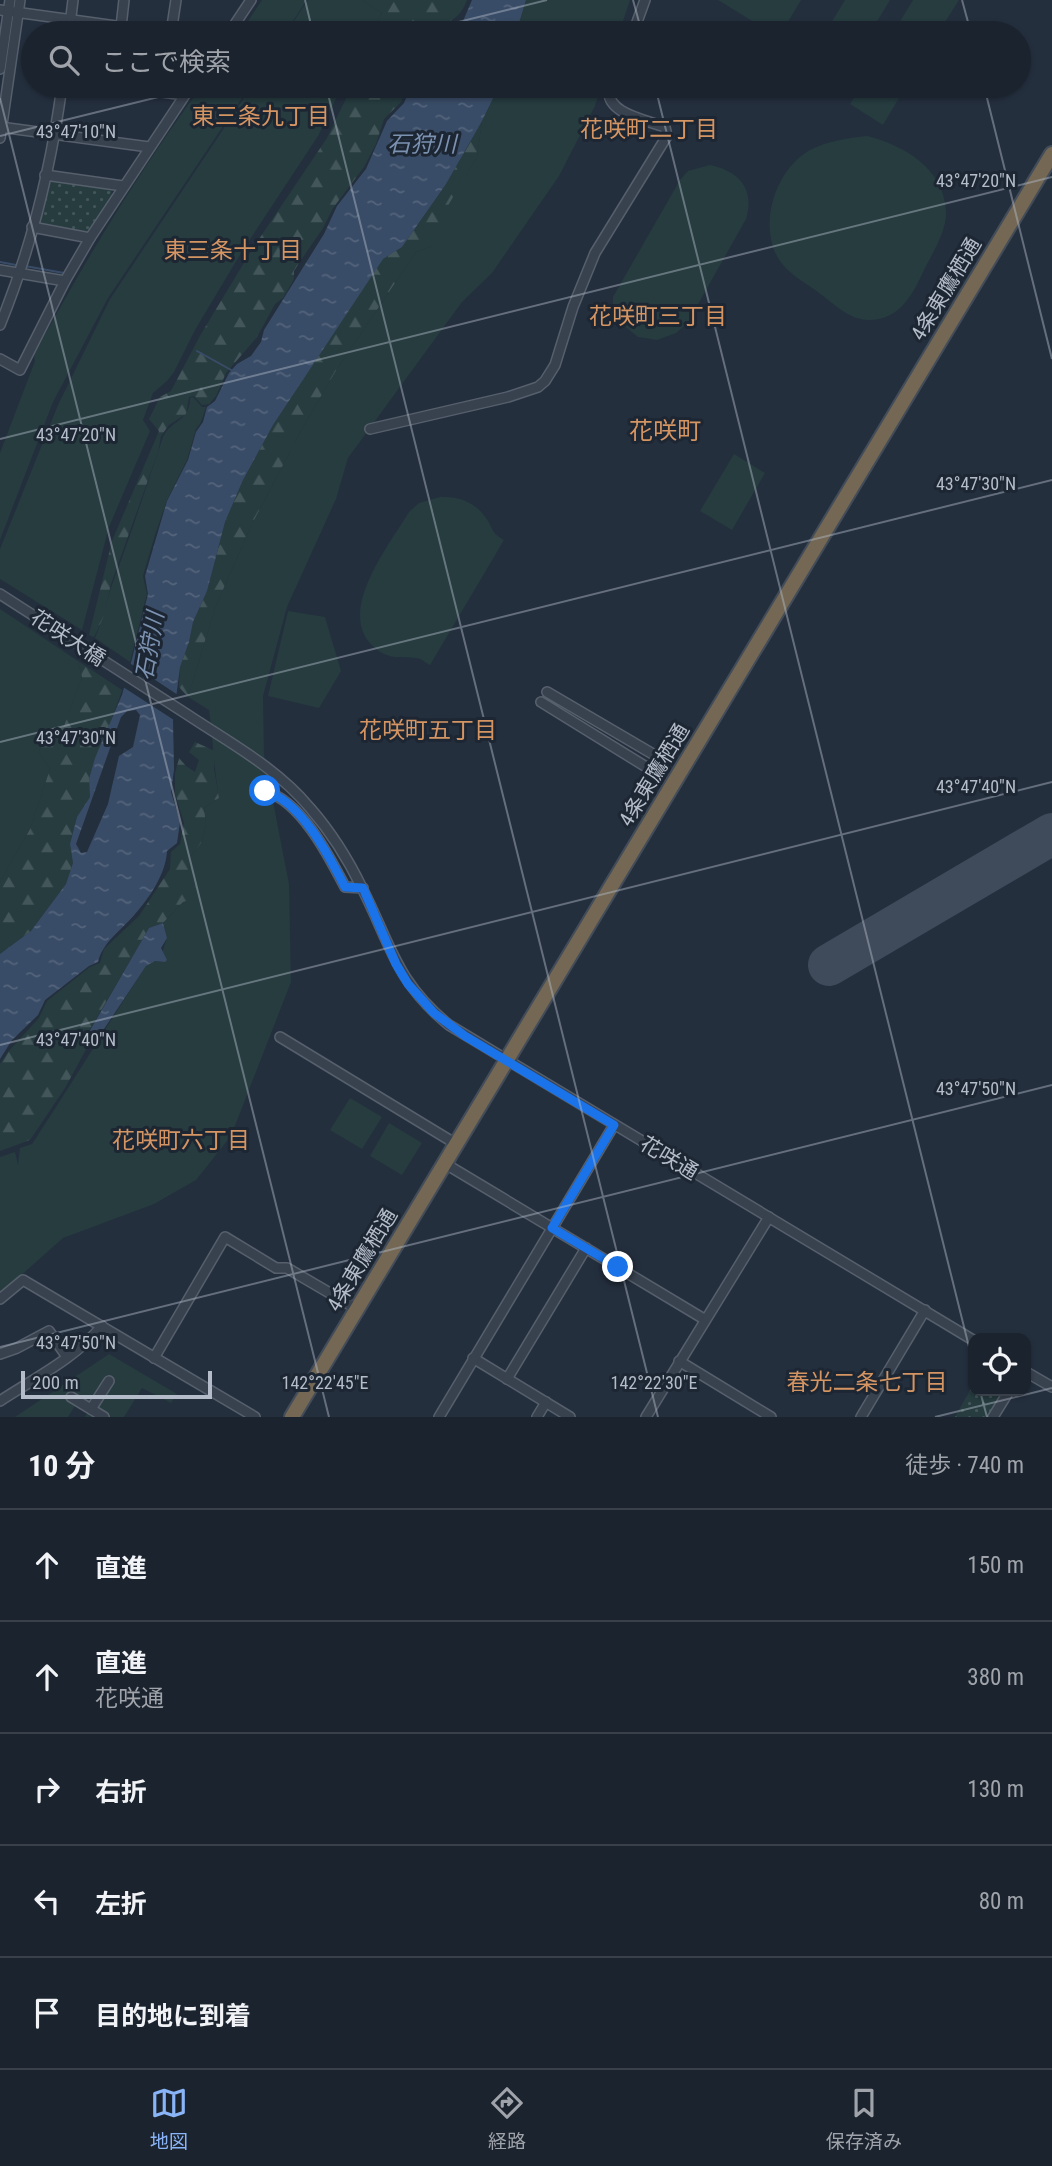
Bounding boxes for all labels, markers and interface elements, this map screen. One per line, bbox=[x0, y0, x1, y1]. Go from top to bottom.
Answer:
search box bbox=[21, 21, 1031, 98]
icon: search bbox=[45, 41, 83, 79]
text: ここで検索 bbox=[101, 47, 231, 77]
district label: 東三条九丁目 bbox=[192, 103, 330, 130]
district label: 花咲町二丁目 bbox=[580, 116, 718, 143]
text: 43°47'10"N bbox=[36, 121, 116, 142]
water label: 石狩川 bbox=[388, 131, 460, 158]
text: 43°47'20"N bbox=[936, 170, 1016, 191]
street label: 4条東鷹栖通 bbox=[906, 233, 986, 345]
district label: 東三条十丁目 bbox=[164, 237, 302, 264]
district label: 花咲町三丁目 bbox=[589, 303, 727, 330]
district label: 花咲町 bbox=[629, 417, 701, 445]
text: 43°47'20"N bbox=[36, 424, 116, 445]
text: 43°47'30"N bbox=[936, 473, 1016, 494]
street label: 花咲大橋 bbox=[26, 605, 110, 671]
water label: 石狩川 bbox=[131, 607, 170, 682]
district label: 花咲町五丁目 bbox=[359, 717, 497, 744]
street label: 4条東鷹栖通 bbox=[614, 719, 694, 831]
text: 43°47'30"N bbox=[36, 727, 116, 748]
route start bbox=[249, 775, 280, 806]
text: 43°47'40"N bbox=[936, 776, 1016, 797]
text: 43°47'40"N bbox=[36, 1029, 116, 1050]
text: 43°47'50"N bbox=[936, 1078, 1016, 1099]
district label: 花咲町六丁目 bbox=[112, 1127, 250, 1154]
street label: 花咲通 bbox=[636, 1131, 702, 1185]
street label: 4条東鷹栖通 bbox=[322, 1204, 402, 1316]
route end bbox=[602, 1251, 633, 1282]
text: 43°47'50"N bbox=[36, 1332, 116, 1353]
map controls bbox=[968, 1333, 1031, 1396]
button: locate bbox=[968, 1333, 1031, 1396]
scale bar bbox=[21, 1368, 212, 1400]
district label: 春光二条七丁目 bbox=[787, 1369, 948, 1396]
text: 200 m bbox=[32, 1371, 79, 1394]
text: 142°22'45"E bbox=[282, 1372, 368, 1393]
text: 142°22'30"E bbox=[611, 1372, 697, 1393]
text: 10 分 bbox=[28, 1448, 95, 1483]
text: 徒歩 · 740 m bbox=[905, 1452, 1024, 1479]
icon: ahead bbox=[28, 1546, 66, 1584]
text: 150 m bbox=[967, 1552, 1024, 1579]
text: 直進 bbox=[95, 1553, 147, 1583]
text: 直進 bbox=[95, 1648, 147, 1678]
icon: ahead bbox=[28, 1658, 66, 1696]
text: 380 m bbox=[967, 1664, 1024, 1691]
text: 花咲通 bbox=[95, 1685, 164, 1712]
icon: right bbox=[28, 1770, 66, 1808]
text: 130 m bbox=[967, 1776, 1024, 1803]
text: 右折 bbox=[95, 1777, 147, 1807]
icon: left bbox=[28, 1882, 66, 1920]
text: 80 m bbox=[979, 1888, 1024, 1915]
text: 左折 bbox=[95, 1889, 147, 1919]
icon: arrive bbox=[28, 1994, 66, 2032]
text: 目的地に到着 bbox=[95, 2001, 251, 2031]
tab: 地図 bbox=[150, 2084, 188, 2153]
tab: 経路 bbox=[488, 2084, 526, 2153]
tab: 保存済み bbox=[826, 2084, 902, 2153]

